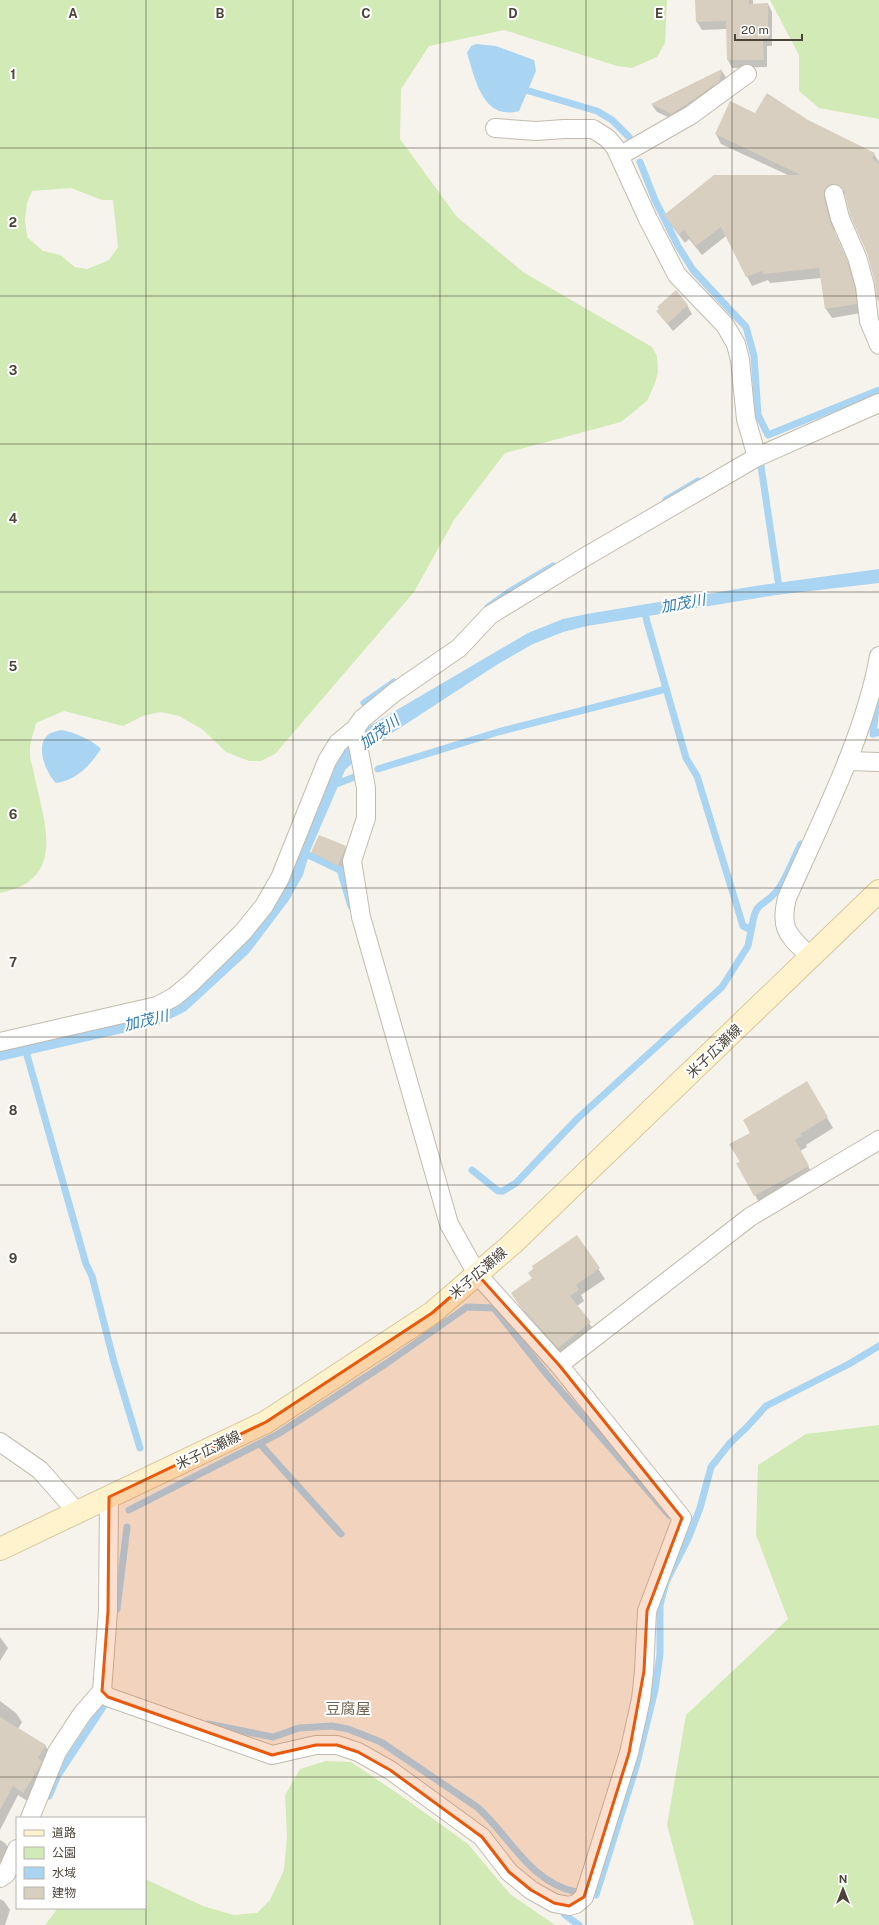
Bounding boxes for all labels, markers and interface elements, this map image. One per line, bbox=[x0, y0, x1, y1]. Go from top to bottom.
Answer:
text: A bbox=[68, 6, 78, 21]
text: B bbox=[216, 6, 225, 21]
text: C bbox=[361, 6, 371, 21]
text: D bbox=[508, 6, 518, 21]
text: E bbox=[655, 6, 663, 21]
scale bar bbox=[735, 16, 802, 42]
text: 20 m bbox=[741, 23, 769, 37]
text: 1 bbox=[10, 67, 16, 82]
text: 2 bbox=[9, 215, 17, 230]
text: 3 bbox=[9, 363, 18, 378]
text: 4 bbox=[9, 511, 18, 526]
water label: 加茂川 bbox=[659, 590, 709, 615]
text: 5 bbox=[9, 659, 18, 674]
water label: 加茂川 bbox=[356, 711, 404, 752]
text: 6 bbox=[9, 807, 18, 822]
text: 7 bbox=[9, 955, 17, 970]
water label: 加茂川 bbox=[122, 1006, 172, 1033]
street label: 米子広瀬線 bbox=[683, 1021, 745, 1081]
text: 8 bbox=[9, 1103, 18, 1118]
street label: 米子広瀬線 bbox=[446, 1244, 510, 1302]
text: 9 bbox=[9, 1251, 17, 1266]
street label: 米子広瀬線 bbox=[173, 1427, 243, 1473]
district label: 豆腐屋 bbox=[325, 1700, 371, 1717]
legend bbox=[16, 1817, 146, 1909]
text: 道路 bbox=[52, 1826, 76, 1840]
text: 公園 bbox=[52, 1846, 76, 1860]
text: 水域 bbox=[52, 1866, 76, 1880]
north arrow bbox=[823, 1869, 863, 1909]
text: N bbox=[839, 1873, 847, 1885]
text: 建物 bbox=[52, 1886, 76, 1900]

